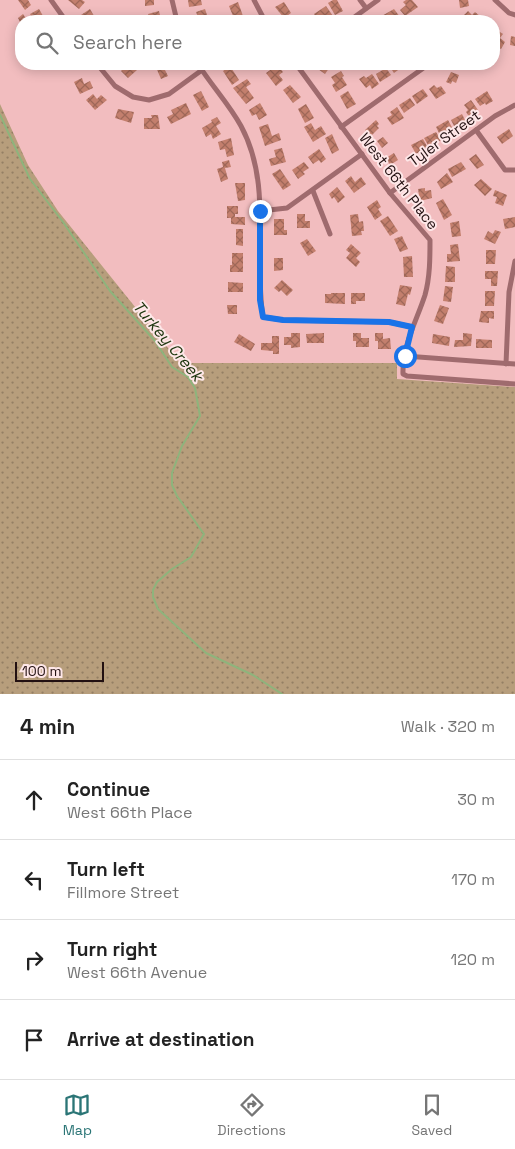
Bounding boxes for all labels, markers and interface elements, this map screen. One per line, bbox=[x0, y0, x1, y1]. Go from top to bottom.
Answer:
search box bbox=[15, 15, 500, 70]
icon: search bbox=[33, 29, 61, 57]
text: Search here bbox=[73, 30, 183, 55]
street label: Tyler Street bbox=[404, 105, 484, 171]
street label: West 66th Place bbox=[355, 129, 443, 233]
route end bbox=[249, 200, 272, 223]
water label: Turkey Creek bbox=[128, 296, 209, 388]
route start bbox=[394, 345, 417, 368]
scale bar bbox=[15, 659, 104, 682]
text: 100 m bbox=[22, 662, 61, 680]
text: 4 min bbox=[20, 713, 75, 740]
text: Walk · 320 m bbox=[401, 716, 495, 737]
text: Continue bbox=[67, 777, 150, 802]
icon: ahead bbox=[20, 786, 48, 814]
text: 30 m bbox=[457, 789, 495, 810]
text: West 66th Place bbox=[67, 802, 192, 823]
text: Turn left bbox=[67, 857, 145, 882]
icon: left bbox=[20, 866, 48, 894]
text: 170 m bbox=[451, 869, 495, 890]
text: Fillmore Street bbox=[67, 882, 179, 903]
text: Turn right bbox=[67, 937, 157, 962]
icon: right bbox=[20, 946, 48, 974]
text: 120 m bbox=[451, 949, 495, 970]
text: West 66th Avenue bbox=[67, 962, 207, 983]
icon: arrive bbox=[20, 1026, 48, 1054]
text: Arrive at destination bbox=[67, 1027, 255, 1052]
tab: Map bbox=[63, 1091, 92, 1139]
tab: Directions bbox=[217, 1091, 286, 1139]
tab: Saved bbox=[411, 1091, 452, 1139]

